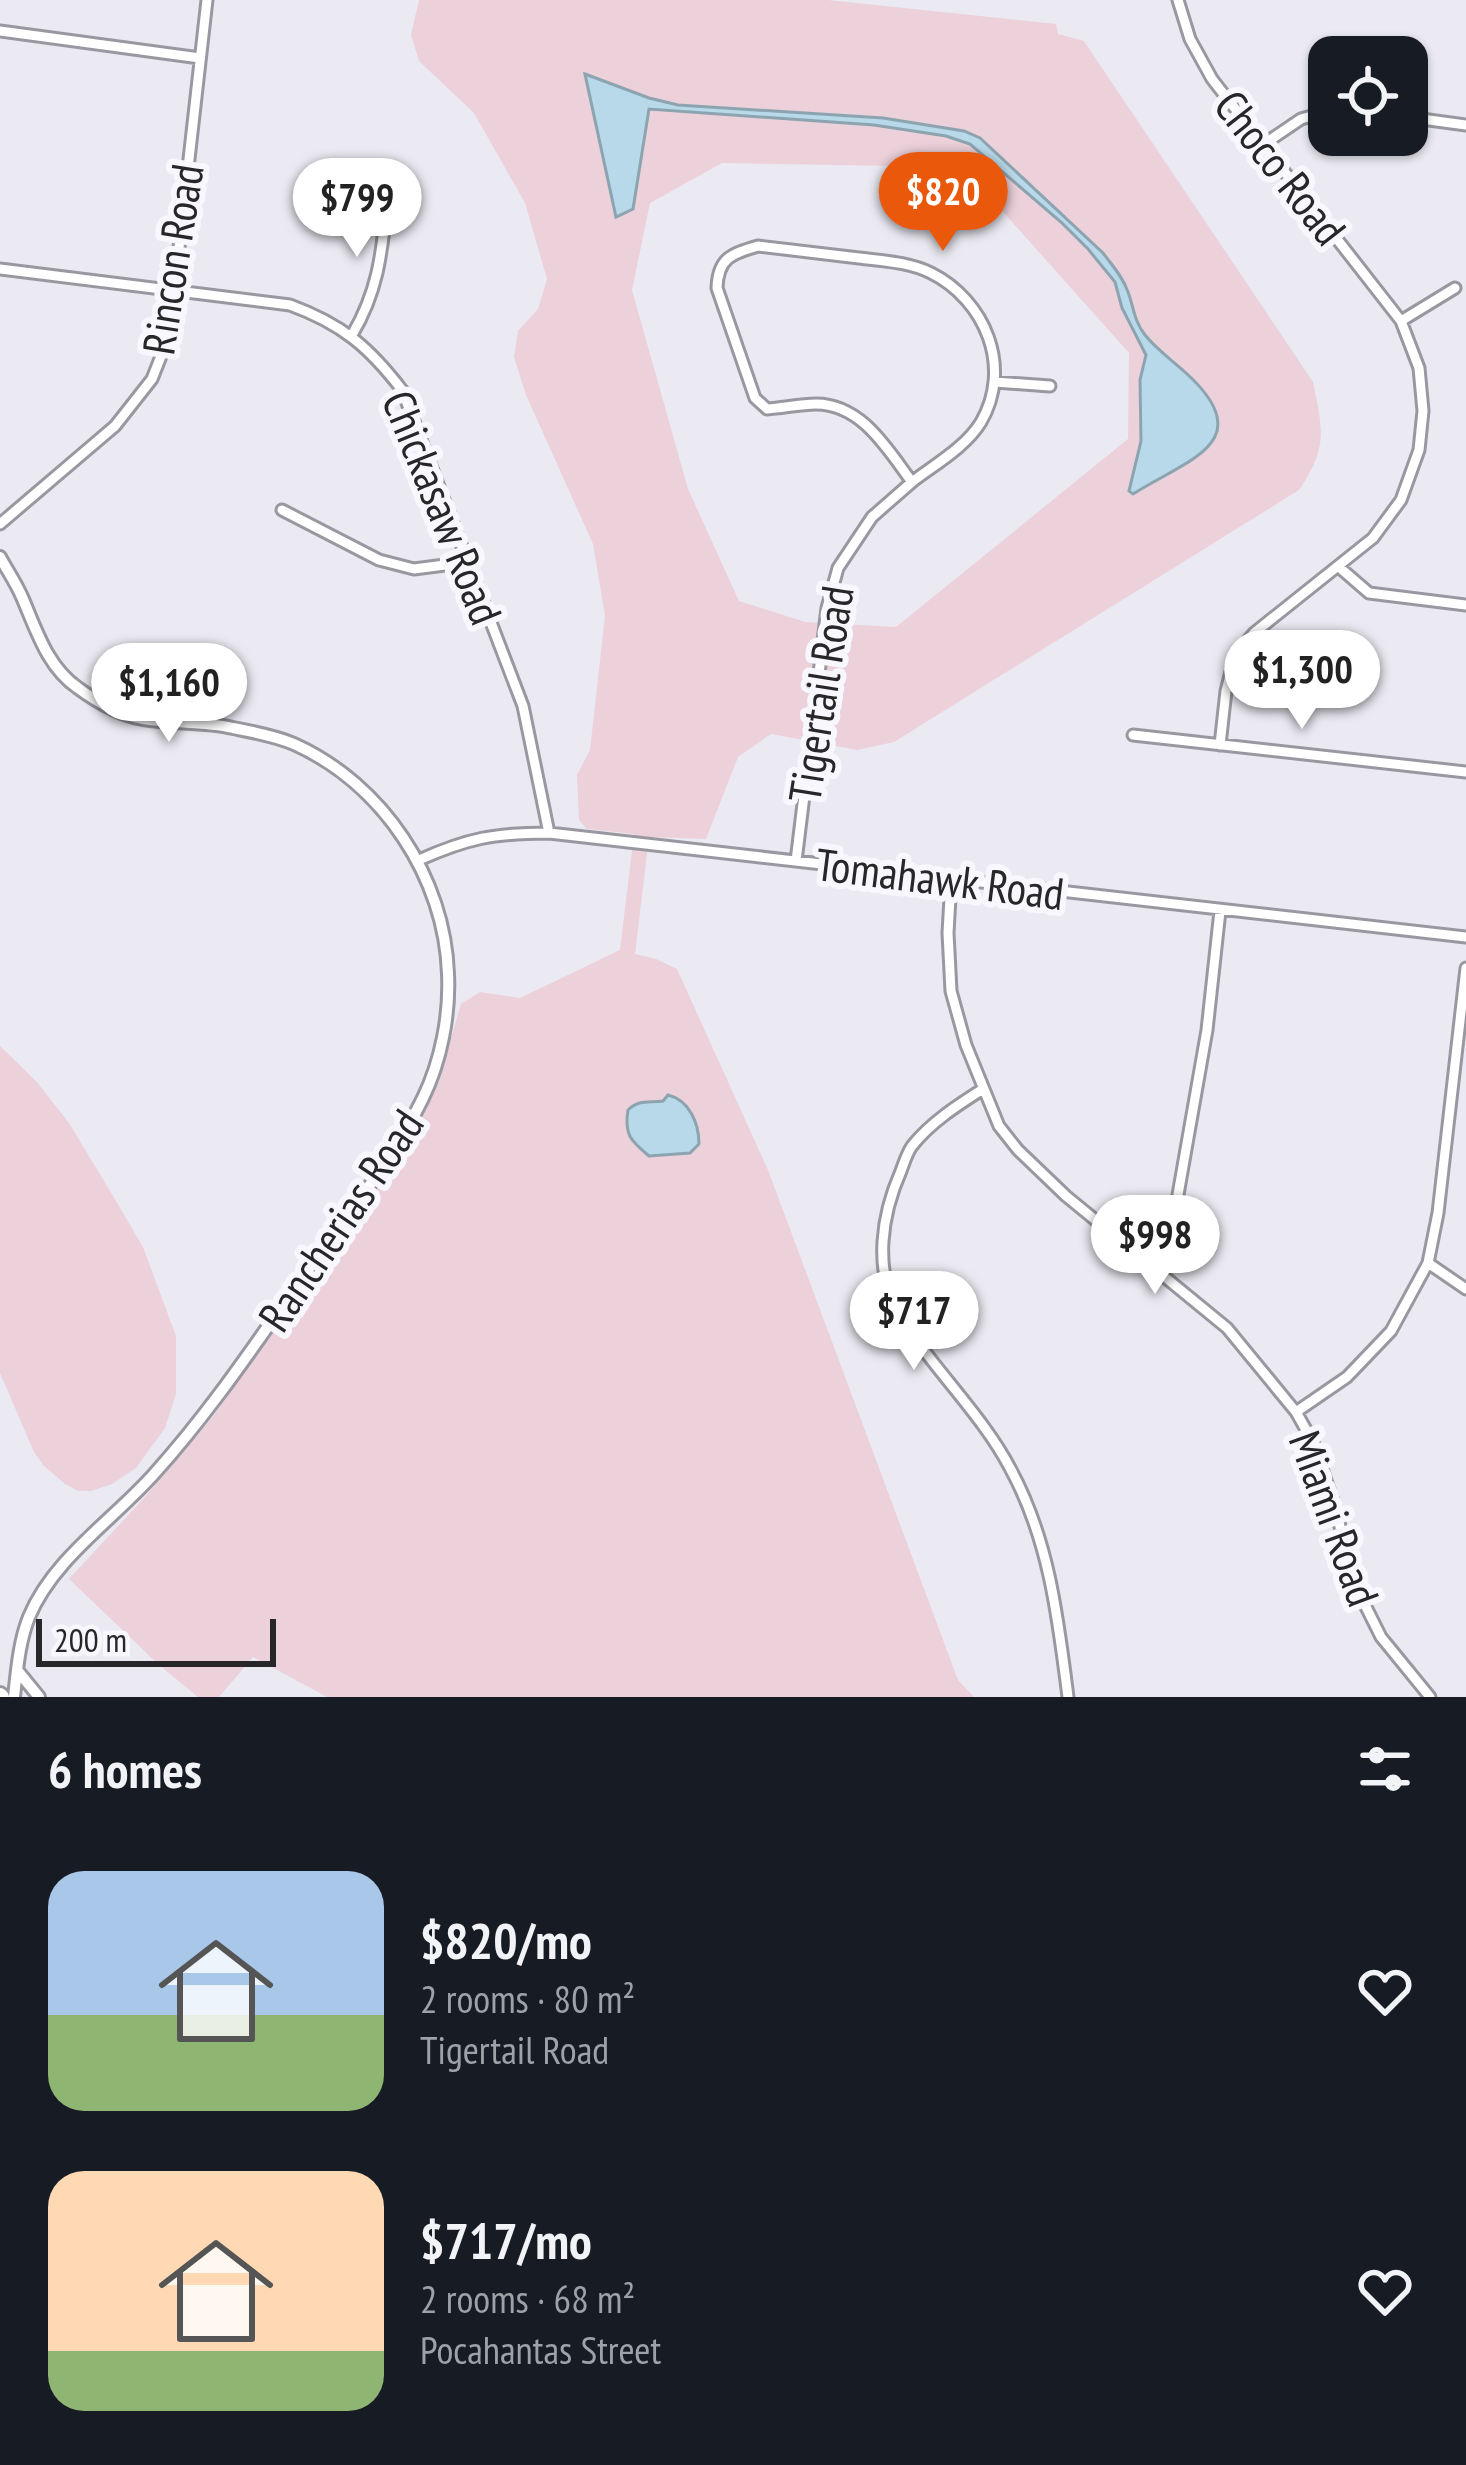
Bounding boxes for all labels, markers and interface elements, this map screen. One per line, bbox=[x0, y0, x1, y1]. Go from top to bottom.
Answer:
map controls bbox=[1308, 36, 1428, 156]
button: locate bbox=[1308, 36, 1428, 156]
street label: Choco Road bbox=[1202, 78, 1360, 256]
pin: $820 bbox=[872, 152, 1014, 254]
pin: $799 bbox=[286, 158, 428, 260]
street label: Rincon Road bbox=[128, 160, 216, 358]
text: $820 bbox=[906, 165, 980, 216]
text: $799 bbox=[320, 171, 394, 222]
street label: Chickasaw Road bbox=[370, 382, 516, 632]
street label: Tigertail Road bbox=[774, 582, 866, 806]
pin: $1,300 bbox=[1204, 630, 1400, 732]
pin: $1,160 bbox=[71, 643, 267, 745]
text: $1,300 bbox=[1251, 643, 1353, 694]
text: $1,160 bbox=[118, 656, 220, 707]
street label: Tomahawk Road bbox=[813, 834, 1067, 922]
street label: Rancherias Road bbox=[245, 1098, 435, 1342]
pin: $998 bbox=[1084, 1195, 1226, 1297]
text: $998 bbox=[1118, 1208, 1192, 1259]
pin: $717 bbox=[843, 1271, 985, 1373]
text: $717 bbox=[877, 1284, 951, 1335]
street label: Miami Road bbox=[1277, 1423, 1393, 1613]
scale bar bbox=[36, 1613, 276, 1666]
text: 200 m bbox=[54, 1618, 127, 1661]
text: 6 homes bbox=[48, 1736, 202, 1802]
icon: filters bbox=[1352, 1736, 1418, 1802]
text: $820/mo bbox=[420, 1907, 592, 1973]
icon: home bbox=[144, 1919, 288, 2063]
icon: heart bbox=[1352, 1958, 1418, 2024]
text: 2 rooms · 80 m² bbox=[420, 1973, 635, 2024]
text: Tigertail Road bbox=[420, 2024, 609, 2075]
text: $717/mo bbox=[420, 2207, 592, 2273]
icon: home bbox=[144, 2219, 288, 2363]
icon: heart bbox=[1352, 2258, 1418, 2324]
text: 2 rooms · 68 m² bbox=[420, 2273, 635, 2324]
text: Pocahantas Street bbox=[420, 2324, 661, 2375]

